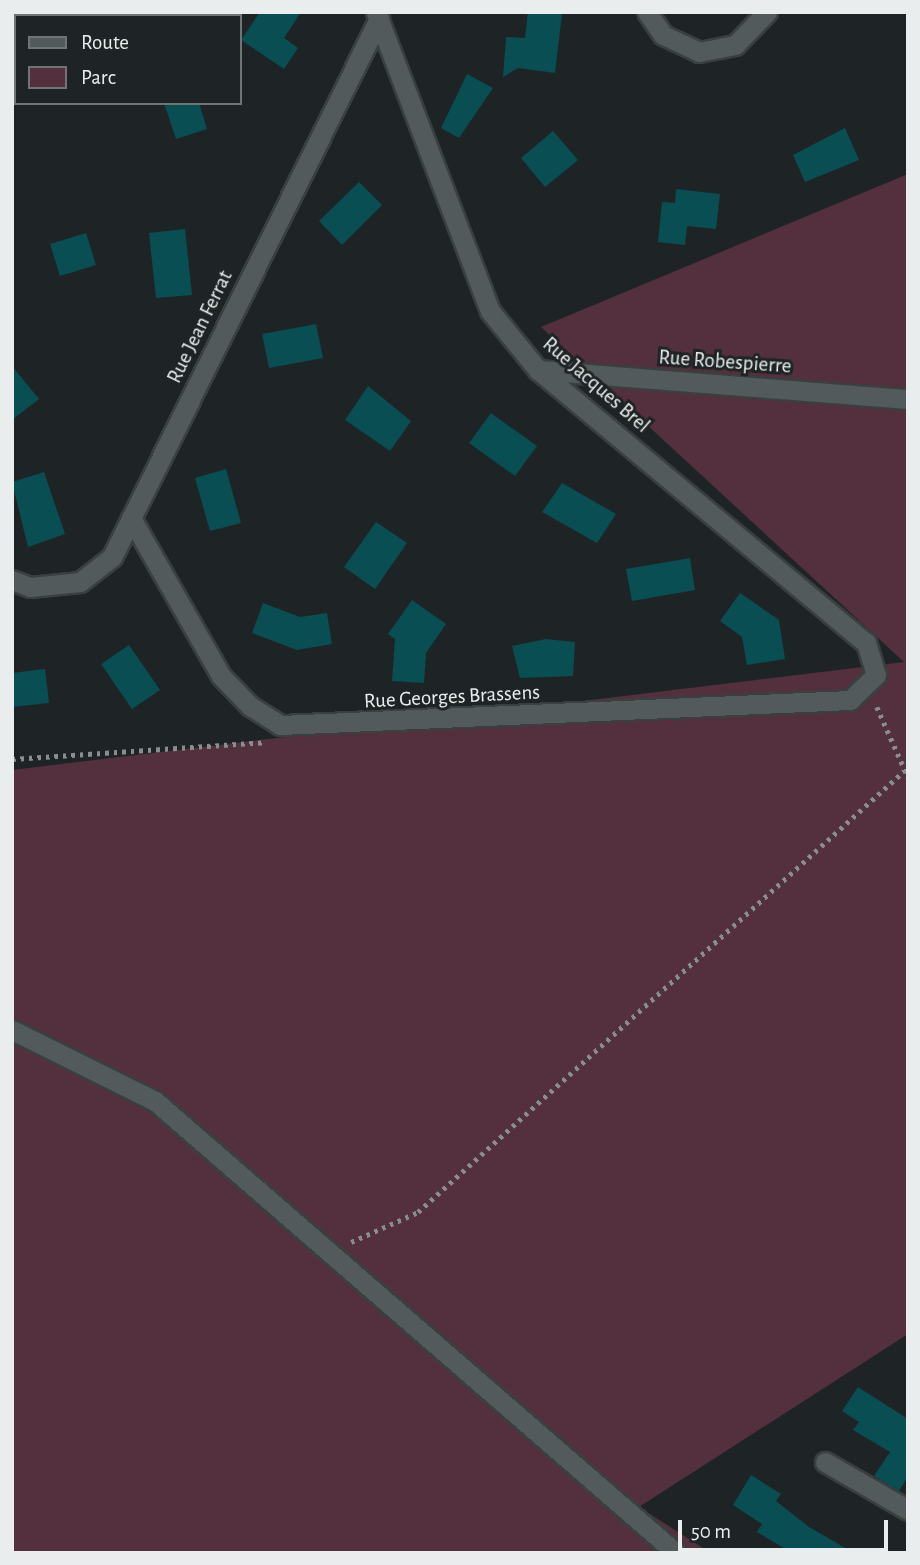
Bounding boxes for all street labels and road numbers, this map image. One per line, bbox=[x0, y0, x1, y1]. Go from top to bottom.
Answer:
street label: Rue Jean Ferrat bbox=[162, 266, 238, 388]
street label: Rue Jacques Brel bbox=[537, 332, 655, 438]
street label: Rue Robespierre bbox=[658, 345, 792, 379]
street label: Rue Georges Brassens bbox=[363, 680, 541, 714]

